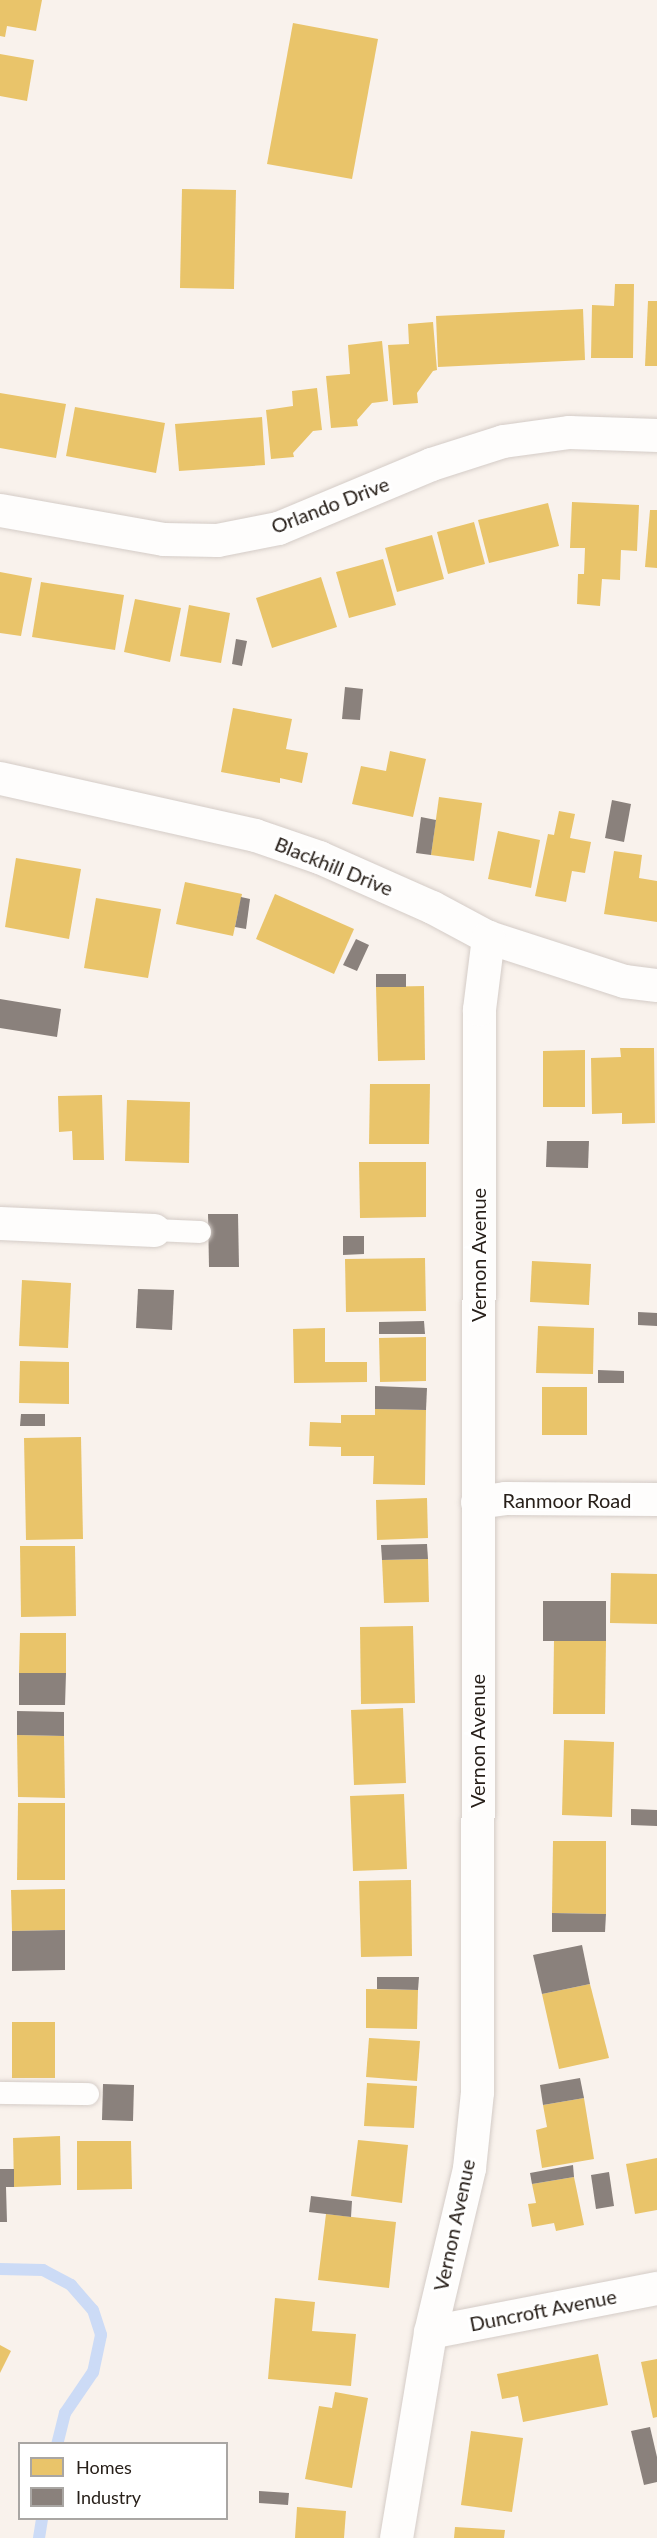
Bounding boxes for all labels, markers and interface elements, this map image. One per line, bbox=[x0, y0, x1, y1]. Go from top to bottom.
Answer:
street label: Orlando Drive bbox=[268, 472, 392, 538]
street label: Blackhill Drive bbox=[271, 831, 397, 901]
street label: Vernon Avenue bbox=[466, 1188, 490, 1322]
street label: Ranmoor Road bbox=[502, 1488, 632, 1512]
street label: Vernon Avenue bbox=[465, 1674, 489, 1808]
street label: Vernon Avenue bbox=[428, 2157, 480, 2293]
street label: Duncroft Avenue bbox=[467, 2284, 619, 2336]
legend bbox=[18, 2442, 228, 2520]
text: Homes bbox=[76, 2456, 132, 2478]
text: Industry bbox=[76, 2486, 141, 2508]

